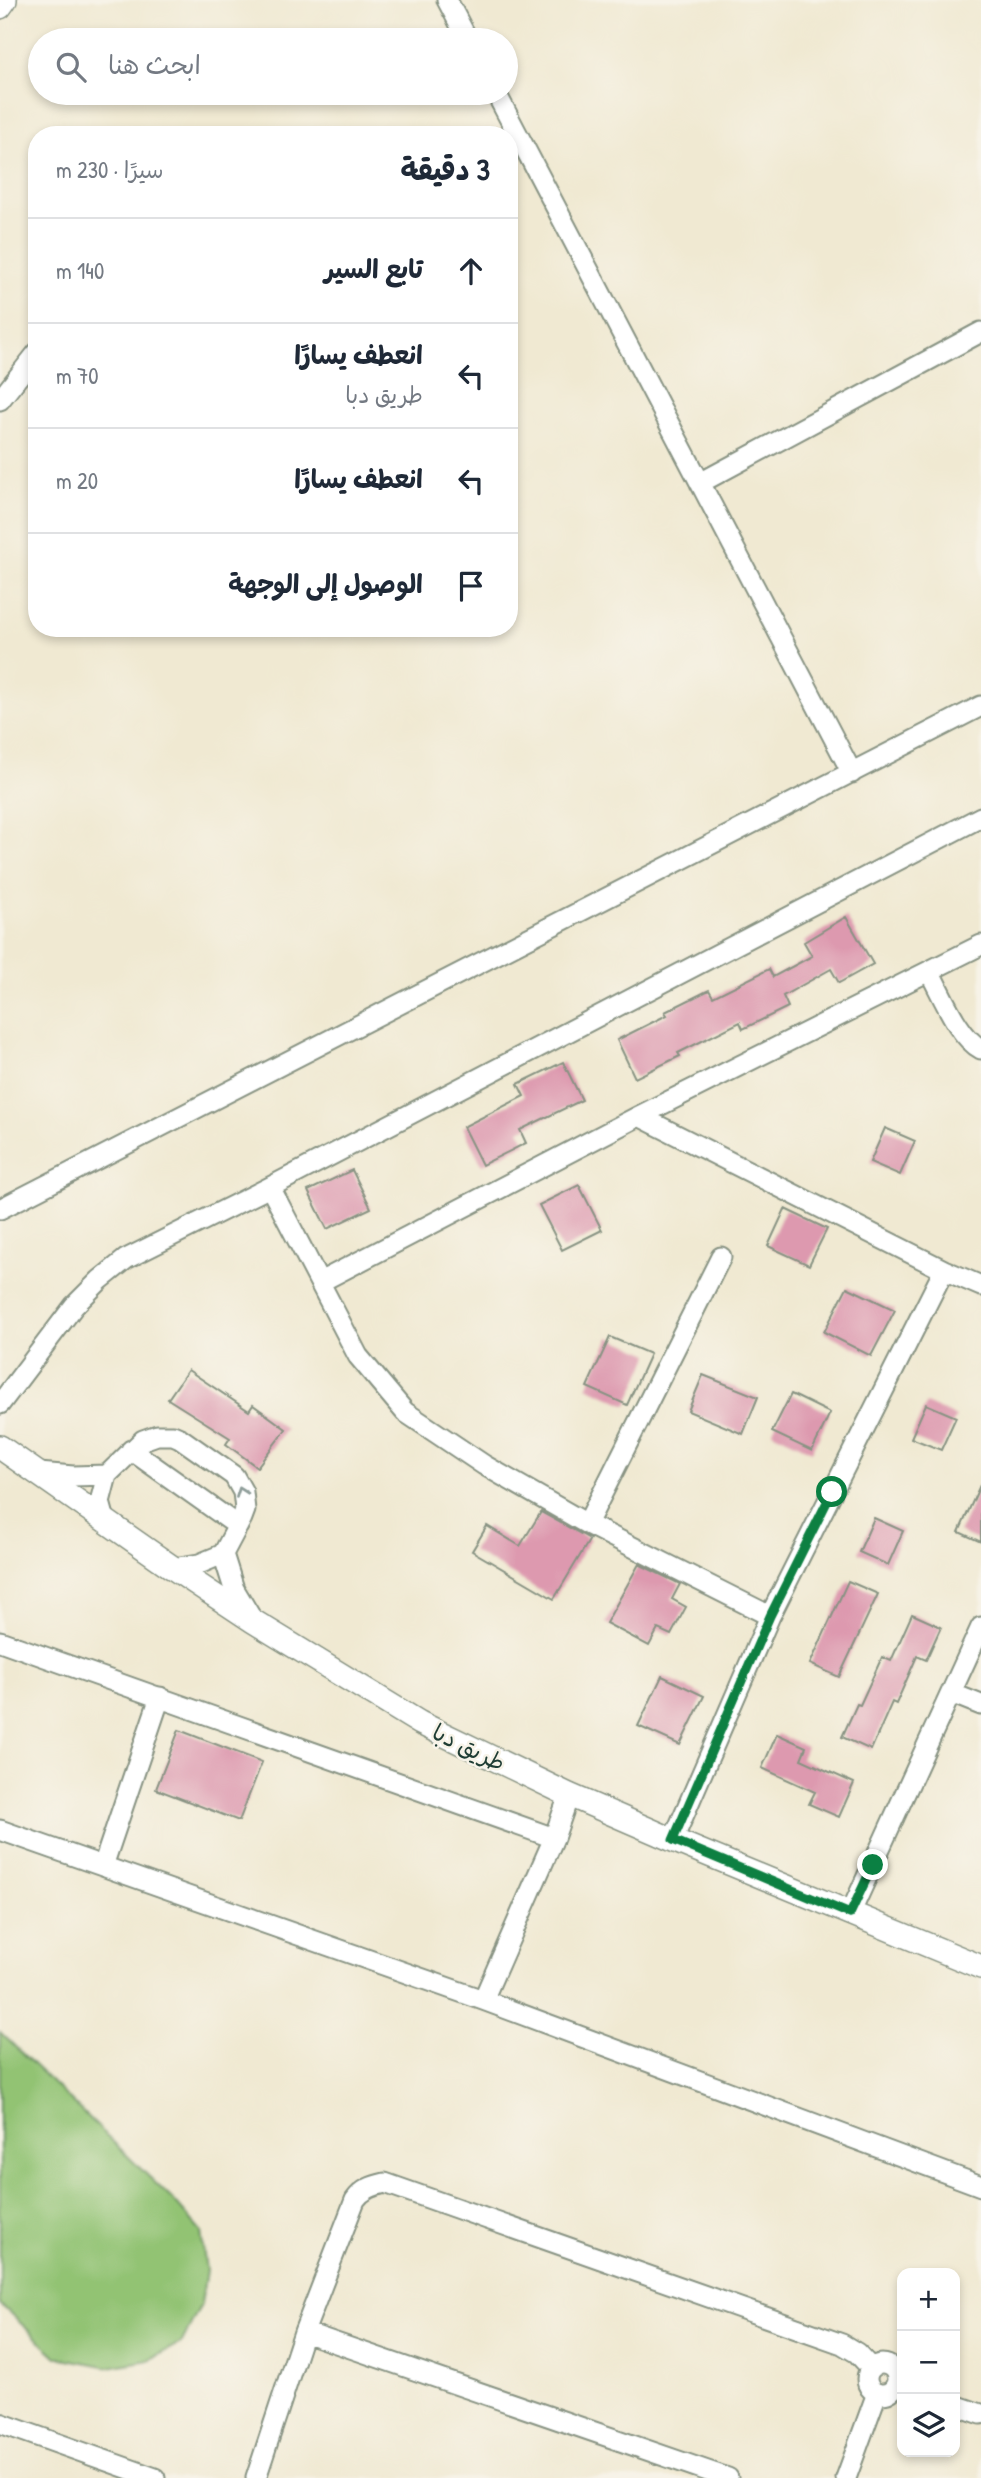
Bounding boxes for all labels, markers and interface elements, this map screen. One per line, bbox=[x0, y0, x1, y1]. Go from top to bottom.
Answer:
search box bbox=[28, 28, 518, 105]
text: ابحث هنا bbox=[108, 47, 201, 82]
icon: search bbox=[52, 48, 90, 86]
text: 3 دقيقة bbox=[400, 149, 490, 189]
text: سيرًا · 230 m bbox=[56, 154, 164, 185]
text: تابع السير bbox=[324, 251, 423, 286]
icon: ahead bbox=[452, 252, 490, 290]
text: 140 m bbox=[56, 255, 104, 286]
text: انعطف يسارًا bbox=[294, 337, 423, 372]
icon: left bbox=[452, 357, 490, 395]
text: 70 m bbox=[56, 360, 99, 391]
text: طريق دبا bbox=[345, 379, 423, 410]
text: انعطف يسارًا bbox=[294, 461, 423, 496]
icon: left bbox=[452, 462, 490, 500]
text: 20 m bbox=[56, 465, 98, 496]
text: الوصول إلى الوجهة bbox=[228, 566, 423, 601]
icon: arrive bbox=[452, 567, 490, 605]
route start bbox=[816, 1476, 847, 1507]
one-way arrow bbox=[235, 1486, 249, 1498]
street label: طريق دبا bbox=[427, 1716, 511, 1778]
route end bbox=[857, 1849, 888, 1880]
map controls bbox=[897, 2268, 960, 2457]
button: + bbox=[897, 2268, 960, 2331]
button: − bbox=[897, 2331, 960, 2394]
button: layers bbox=[897, 2394, 960, 2457]

